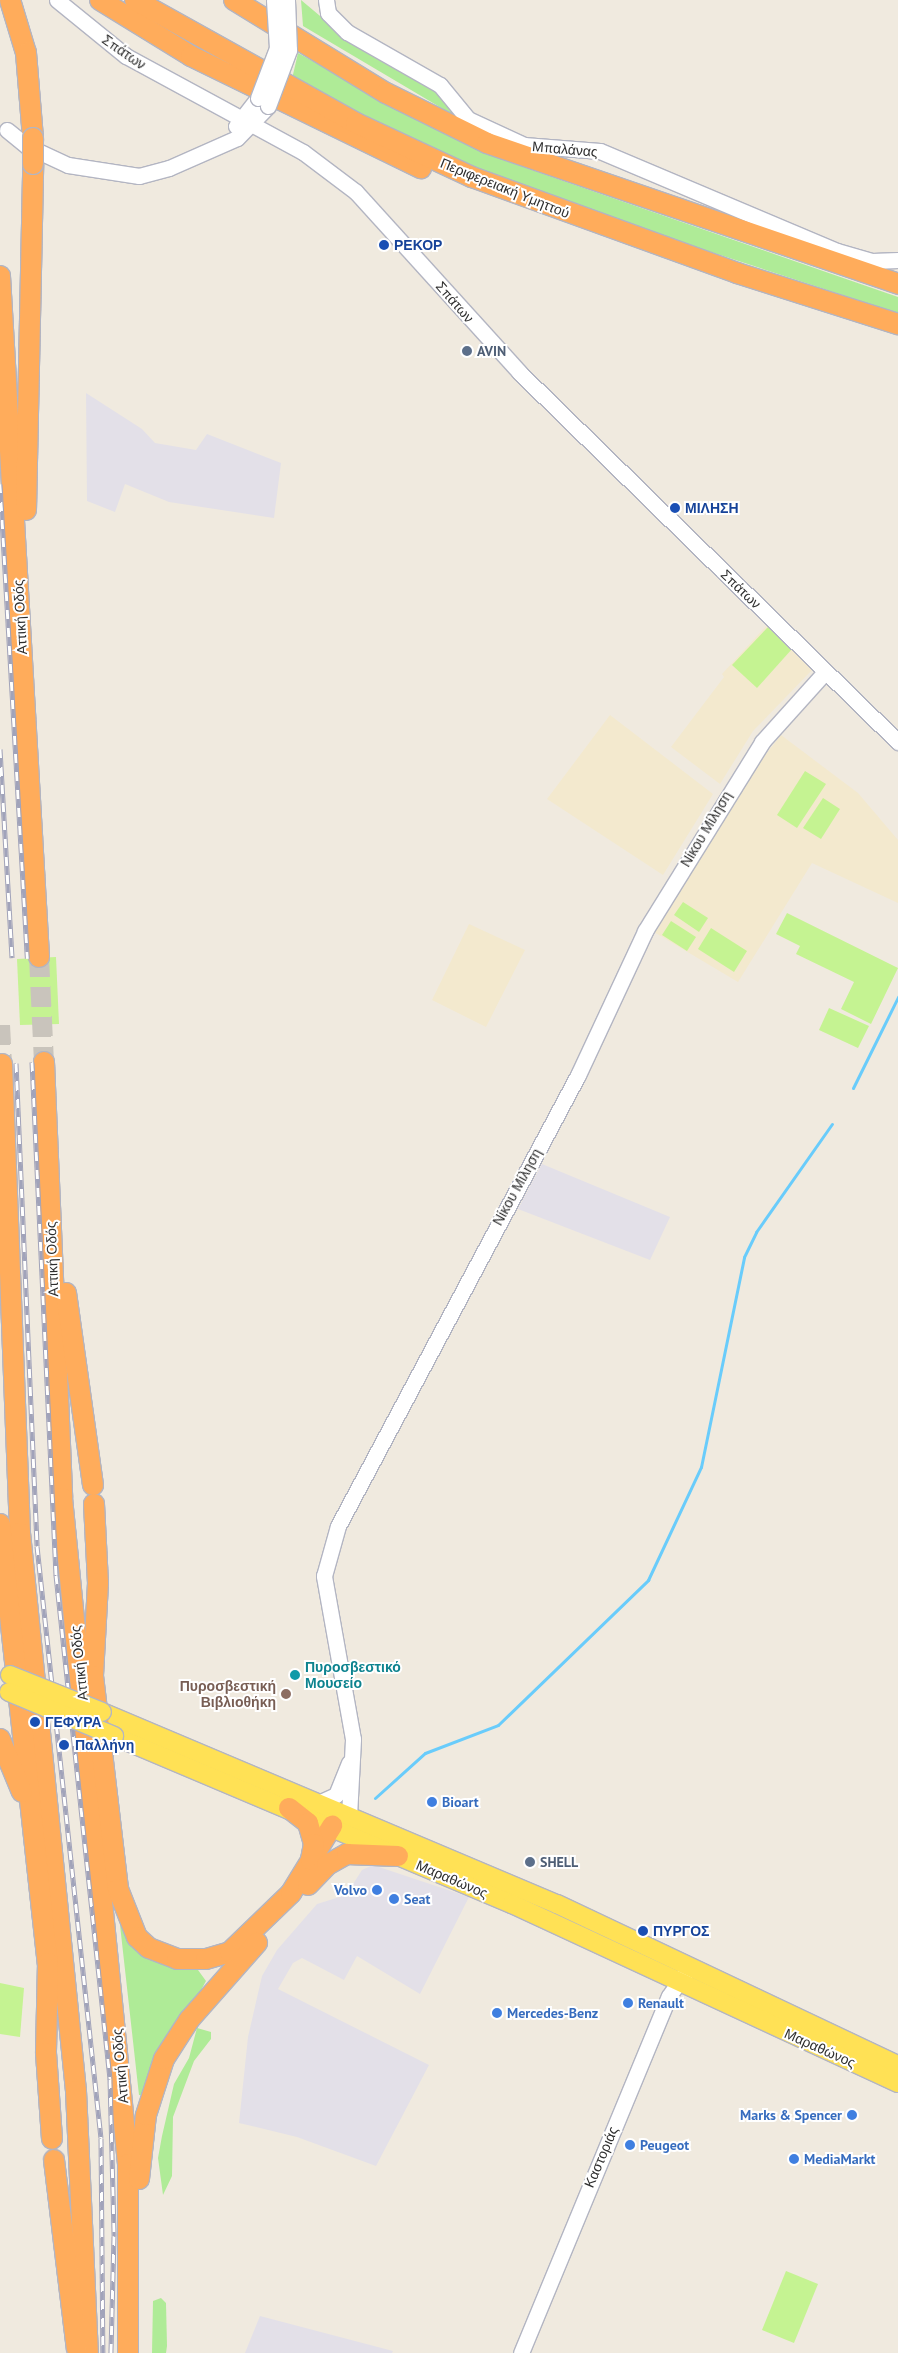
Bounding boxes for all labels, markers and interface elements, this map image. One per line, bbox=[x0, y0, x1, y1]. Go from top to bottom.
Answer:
street label: Σπάτων bbox=[99, 31, 149, 73]
street label: Μπαλάνας bbox=[532, 138, 598, 160]
street label: Περιφερειακή Υμηττού bbox=[438, 154, 572, 222]
place label: ΡΕΚΟΡ bbox=[394, 237, 442, 253]
marker: ΡΕΚΟΡ bbox=[378, 239, 390, 251]
street label: Σπάτων bbox=[432, 278, 478, 326]
place label: AVIN bbox=[477, 343, 506, 359]
marker: AVIN bbox=[461, 345, 473, 357]
place label: ΜΙΛΗΣΗ bbox=[685, 500, 739, 516]
marker: ΜΙΛΗΣΗ bbox=[669, 502, 681, 514]
street label: Σπάτων bbox=[717, 566, 765, 612]
street label: Αττική Οδός bbox=[10, 579, 30, 655]
street label: Νίκου Μίληση bbox=[677, 788, 735, 870]
street label: Νίκου Μίληση bbox=[489, 1146, 545, 1228]
street label: Αττική Οδός bbox=[42, 1221, 62, 1297]
street label: Αττική Οδός bbox=[67, 1625, 91, 1701]
place label: Πυροσβεστικό Μουσείο bbox=[305, 1659, 401, 1691]
marker: Πυροσβεστικό Μουσείο bbox=[289, 1669, 301, 1681]
place label: Πυροσβεστική Βιβλιοθήκη bbox=[180, 1678, 276, 1710]
marker: Πυροσβεστική Βιβλιοθήκη bbox=[280, 1688, 292, 1700]
place label: ΓΕΦΥΡΑ bbox=[45, 1714, 102, 1730]
marker: ΓΕΦΥΡΑ bbox=[29, 1716, 41, 1728]
place label: Παλλήνη bbox=[75, 1737, 134, 1753]
marker: Παλλήνη bbox=[57, 1738, 71, 1752]
place label: Bioart bbox=[442, 1794, 479, 1810]
marker: Bioart bbox=[426, 1796, 438, 1808]
place label: SHELL bbox=[540, 1854, 578, 1870]
street label: Μαραθώνος bbox=[414, 1856, 490, 1902]
marker: SHELL bbox=[524, 1856, 536, 1868]
place label: Volvo bbox=[334, 1882, 367, 1898]
marker: Volvo bbox=[371, 1884, 383, 1896]
place label: Seat bbox=[404, 1891, 430, 1907]
marker: Seat bbox=[388, 1893, 400, 1905]
place label: ΠΥΡΓΟΣ bbox=[653, 1923, 709, 1939]
marker: ΠΥΡΓΟΣ bbox=[637, 1925, 649, 1937]
place label: Renault bbox=[638, 1995, 684, 2011]
marker: Renault bbox=[622, 1997, 634, 2009]
place label: Mercedes-Benz bbox=[507, 2005, 598, 2021]
marker: Mercedes-Benz bbox=[491, 2007, 503, 2019]
street label: Μαραθώνος bbox=[782, 2025, 858, 2071]
street label: Αττική Οδός bbox=[108, 2028, 132, 2104]
place label: Marks & Spencer bbox=[740, 2107, 842, 2123]
marker: Marks & Spencer bbox=[846, 2109, 858, 2121]
street label: Καστοριάς bbox=[581, 2124, 621, 2190]
place label: Peugeot bbox=[640, 2137, 689, 2153]
marker: Peugeot bbox=[624, 2139, 636, 2151]
place label: MediaMarkt bbox=[804, 2151, 875, 2167]
marker: MediaMarkt bbox=[788, 2153, 800, 2165]

